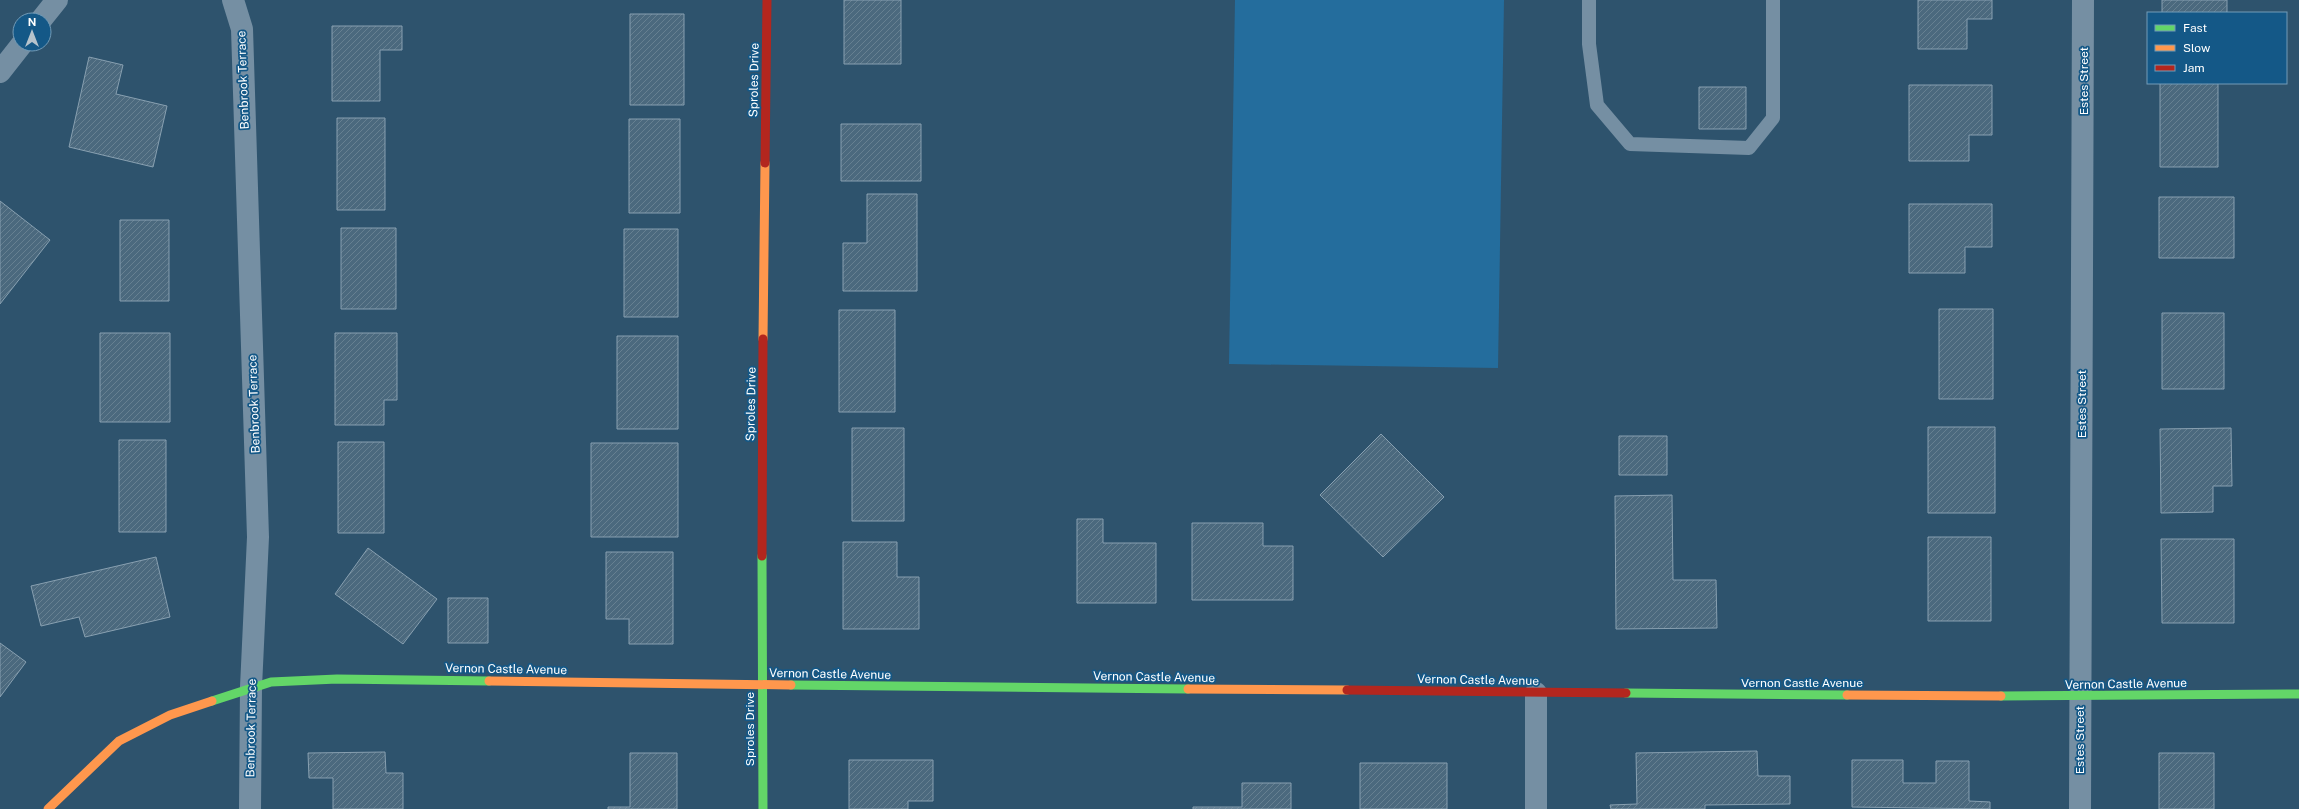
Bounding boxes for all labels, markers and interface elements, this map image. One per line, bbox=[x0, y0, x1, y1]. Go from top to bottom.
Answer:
north arrow bbox=[12, 12, 52, 52]
legend bbox=[2147, 12, 2287, 84]
text: N bbox=[28, 16, 36, 28]
text: Fast bbox=[2183, 21, 2208, 35]
street label: Benbrook Terrace bbox=[234, 30, 252, 130]
text: Slow bbox=[2183, 41, 2211, 55]
street label: Sproles Drive bbox=[746, 43, 762, 117]
street label: Estes Street bbox=[2077, 46, 2091, 115]
text: Jam bbox=[2183, 61, 2205, 75]
street label: Benbrook Terrace bbox=[245, 354, 263, 454]
street label: Sproles Drive bbox=[743, 367, 759, 441]
street label: Estes Street bbox=[2075, 369, 2089, 438]
street label: Vernon Castle Avenue bbox=[445, 661, 567, 677]
street label: Vernon Castle Avenue bbox=[769, 666, 891, 682]
street label: Vernon Castle Avenue bbox=[1093, 669, 1215, 685]
street label: Vernon Castle Avenue bbox=[1417, 672, 1539, 688]
street label: Vernon Castle Avenue bbox=[1741, 676, 1863, 690]
street label: Vernon Castle Avenue bbox=[2065, 676, 2187, 692]
street label: Benbrook Terrace bbox=[243, 678, 259, 778]
street label: Sproles Drive bbox=[743, 692, 757, 766]
street label: Estes Street bbox=[2073, 705, 2087, 774]

